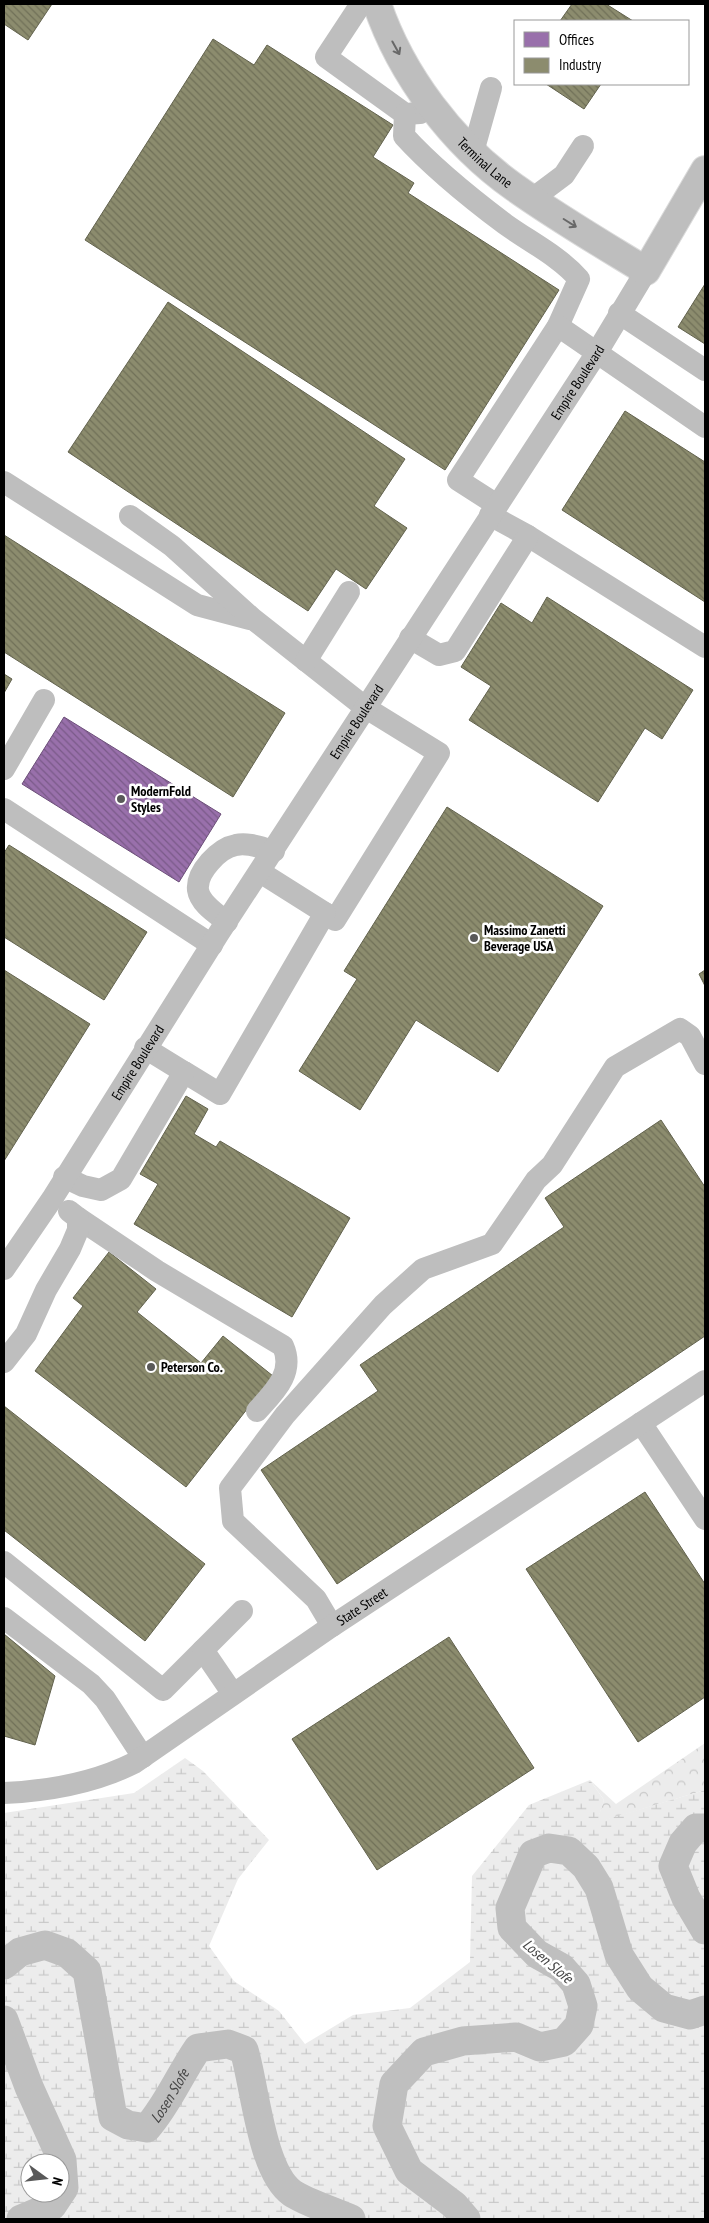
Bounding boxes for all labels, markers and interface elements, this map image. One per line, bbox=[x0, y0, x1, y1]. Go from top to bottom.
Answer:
legend bbox=[514, 20, 689, 85]
text: Offices bbox=[559, 30, 594, 49]
one-way arrow bbox=[391, 41, 401, 56]
text: Industry bbox=[559, 55, 601, 74]
street label: Terminal Lane bbox=[453, 133, 516, 192]
one-way arrow bbox=[562, 218, 576, 228]
street label: Empire Boulevard bbox=[547, 342, 608, 423]
street label: Empire Boulevard bbox=[326, 681, 387, 762]
place label: ModernFold Styles bbox=[131, 782, 191, 816]
marker: ModernFold Styles bbox=[115, 793, 127, 805]
place label: Massimo Zanetti Beverage USA bbox=[484, 921, 566, 955]
marker: Massimo Zanetti Beverage USA bbox=[468, 932, 480, 944]
street label: Empire Boulevard bbox=[107, 1022, 168, 1103]
place label: Peterson Co. bbox=[161, 1358, 223, 1376]
marker: Peterson Co. bbox=[145, 1361, 157, 1373]
street label: State Street bbox=[333, 1583, 391, 1629]
water label: Losen Slofe bbox=[519, 1935, 577, 1988]
water label: Losen Slofe bbox=[146, 2064, 193, 2126]
north arrow bbox=[20, 2153, 70, 2203]
text: N bbox=[48, 2175, 67, 2187]

